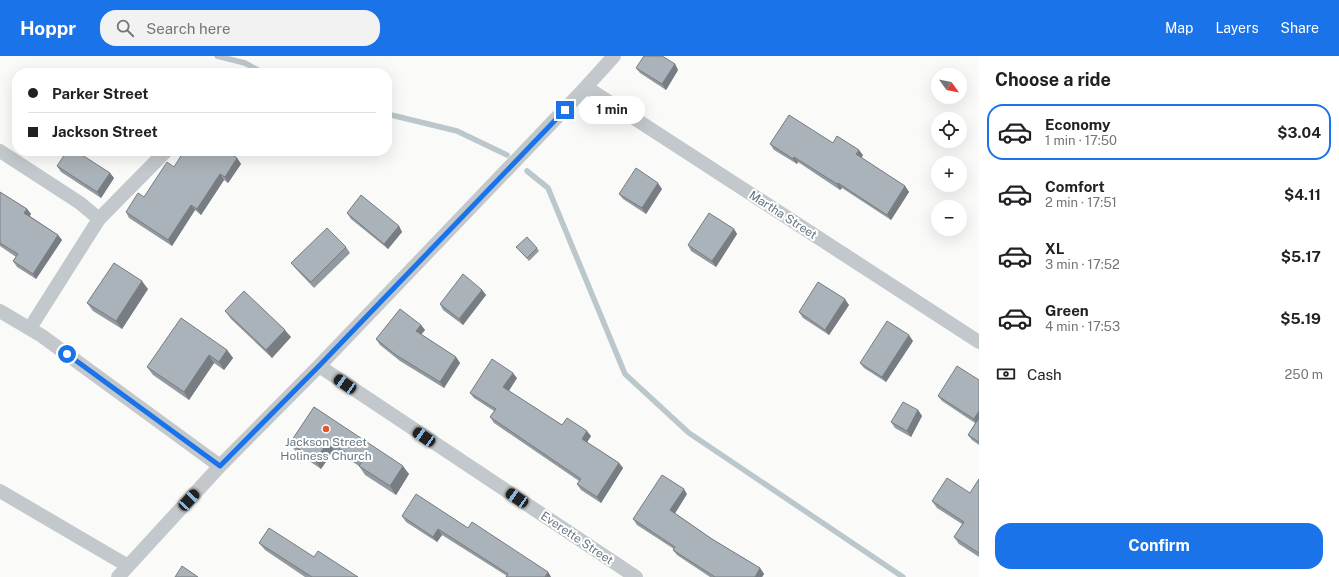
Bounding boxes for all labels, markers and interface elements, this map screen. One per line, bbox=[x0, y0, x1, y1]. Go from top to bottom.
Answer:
search box bbox=[100, 10, 380, 46]
text: Hoppr bbox=[20, 17, 76, 39]
icon: search bbox=[114, 17, 136, 39]
text: Search here bbox=[146, 20, 230, 37]
text: Map bbox=[1165, 20, 1193, 36]
text: Layers bbox=[1215, 20, 1259, 36]
text: Share bbox=[1281, 20, 1319, 36]
north arrow bbox=[931, 68, 967, 104]
map controls bbox=[931, 68, 967, 236]
text: Choose a ride bbox=[995, 69, 1111, 90]
text: Parker Street bbox=[52, 85, 149, 102]
callout: 1 min bbox=[579, 96, 645, 124]
route end bbox=[556, 101, 574, 119]
text: 1 min bbox=[596, 102, 628, 117]
button: locate bbox=[931, 112, 967, 148]
icon: car bbox=[997, 114, 1033, 150]
text: Economy bbox=[1045, 116, 1110, 133]
text: Jackson Street bbox=[52, 123, 158, 140]
text: $3.04 bbox=[1277, 124, 1321, 141]
text: 1 min · 17:50 bbox=[1045, 133, 1117, 148]
button: + bbox=[931, 156, 967, 192]
icon: car bbox=[997, 176, 1033, 212]
text: Comfort bbox=[1045, 178, 1105, 195]
text: $4.11 bbox=[1284, 186, 1321, 203]
street label: Martha Street bbox=[747, 188, 820, 242]
text: 2 min · 17:51 bbox=[1045, 195, 1117, 210]
button: − bbox=[931, 200, 967, 236]
icon: car bbox=[997, 238, 1033, 274]
text: XL bbox=[1045, 240, 1064, 257]
text: $5.17 bbox=[1281, 248, 1321, 265]
text: 3 min · 17:52 bbox=[1045, 257, 1120, 272]
icon: car bbox=[997, 300, 1033, 336]
text: Green bbox=[1045, 302, 1089, 319]
text: $5.19 bbox=[1280, 310, 1321, 327]
text: 4 min · 17:53 bbox=[1045, 319, 1120, 334]
route start bbox=[58, 345, 76, 363]
icon: cash bbox=[995, 363, 1017, 385]
text: Cash bbox=[1027, 366, 1062, 383]
text: 250 m bbox=[1285, 367, 1323, 382]
car bbox=[332, 372, 358, 396]
marker: Jackson Street Holiness Church bbox=[321, 424, 331, 434]
car bbox=[411, 425, 437, 449]
place label: Jackson Street Holiness Church bbox=[280, 435, 372, 463]
car bbox=[504, 486, 530, 510]
car bbox=[176, 487, 202, 513]
street label: Everette Street bbox=[538, 509, 616, 568]
button: Confirm bbox=[995, 523, 1323, 569]

